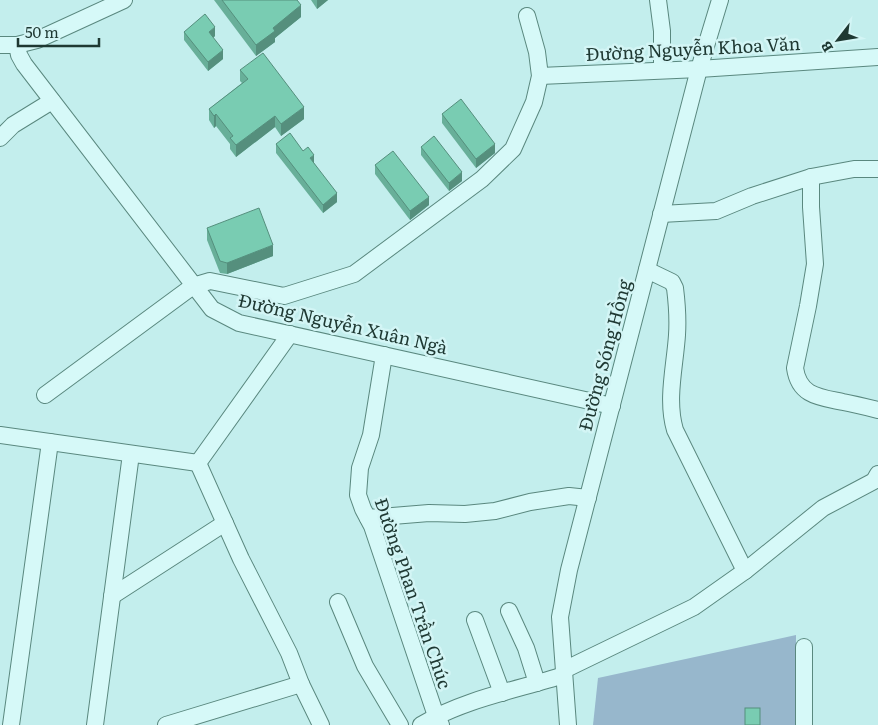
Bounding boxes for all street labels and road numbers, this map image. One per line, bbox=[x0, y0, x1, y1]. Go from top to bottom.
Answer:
street label: Đường Nguyễn Khoa Văn bbox=[585, 29, 801, 67]
street label: Đường Sóng Hồng bbox=[571, 275, 637, 434]
street label: Đường Nguyễn Xuân Ngà bbox=[236, 286, 451, 360]
street label: Đường Phan Trần Chúc bbox=[369, 494, 459, 692]

